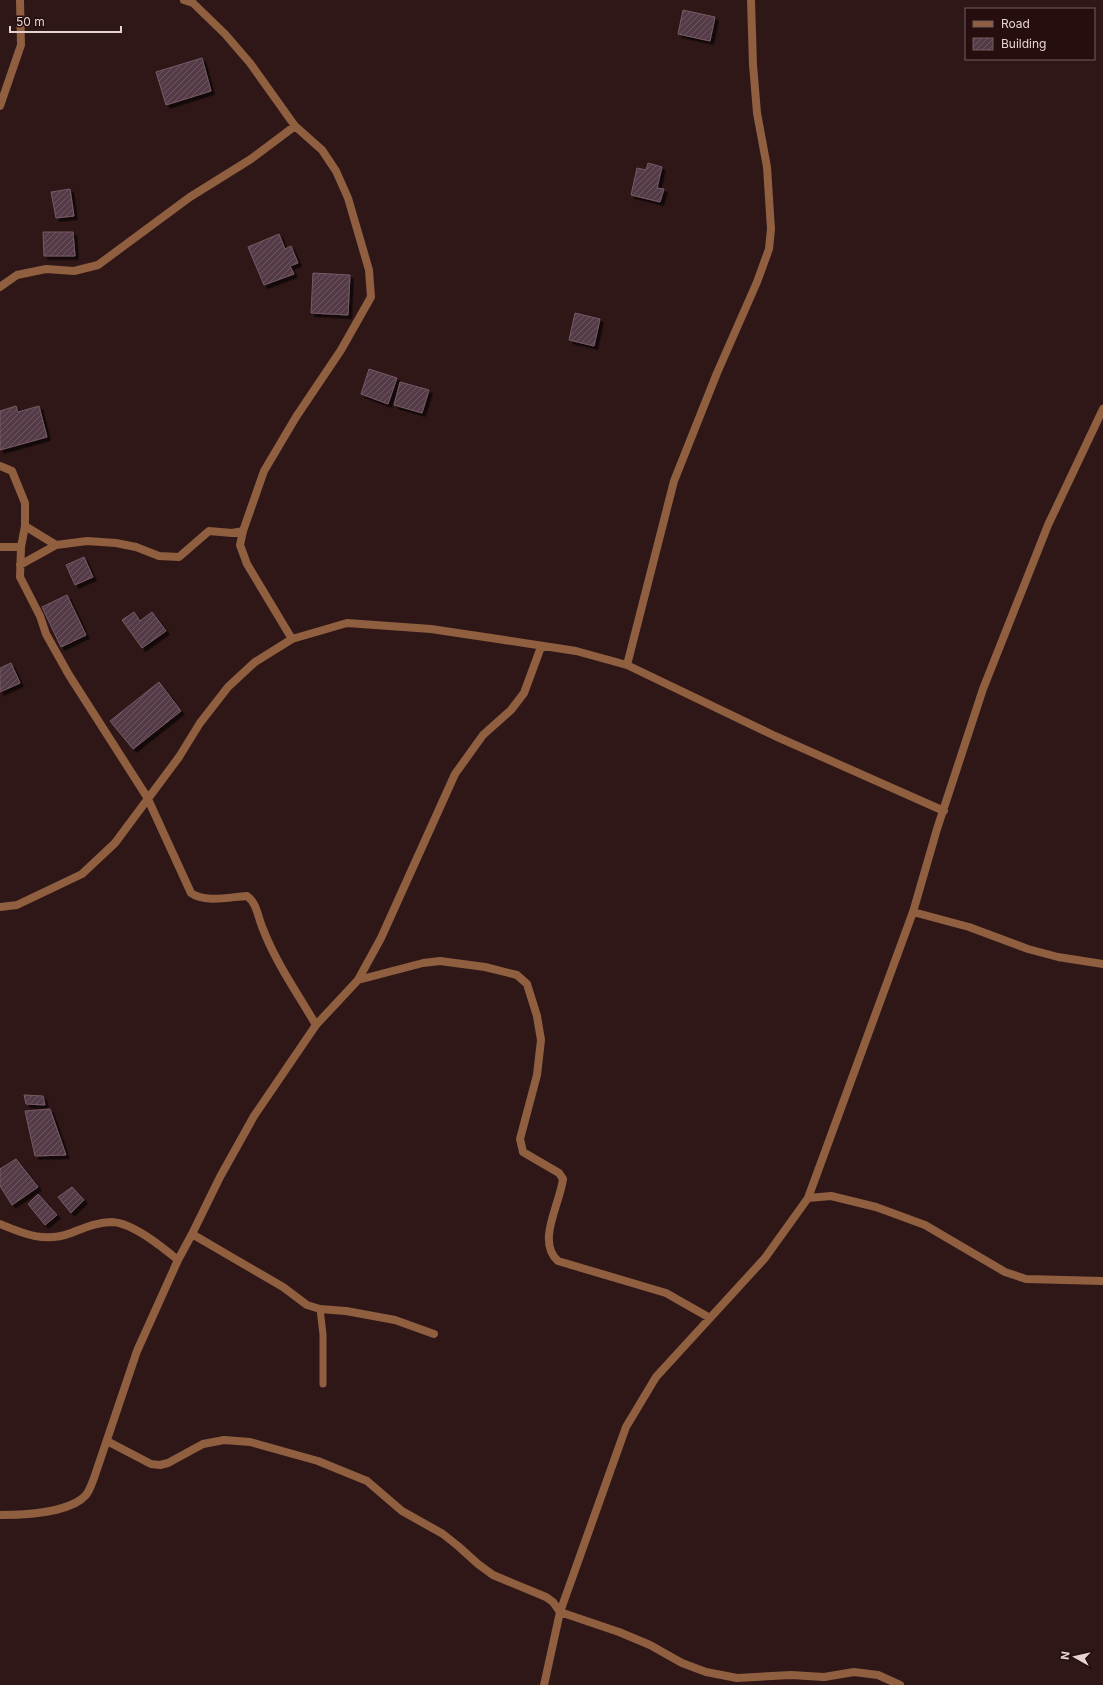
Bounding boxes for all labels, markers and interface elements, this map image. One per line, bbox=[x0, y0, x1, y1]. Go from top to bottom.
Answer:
scale bar bbox=[10, 8, 121, 34]
legend bbox=[965, 8, 1095, 60]
text: 50 m bbox=[16, 14, 45, 29]
text: Road bbox=[1001, 16, 1030, 31]
text: Building bbox=[1001, 36, 1046, 51]
north arrow bbox=[1055, 1637, 1095, 1677]
text: N bbox=[1058, 1650, 1073, 1661]

